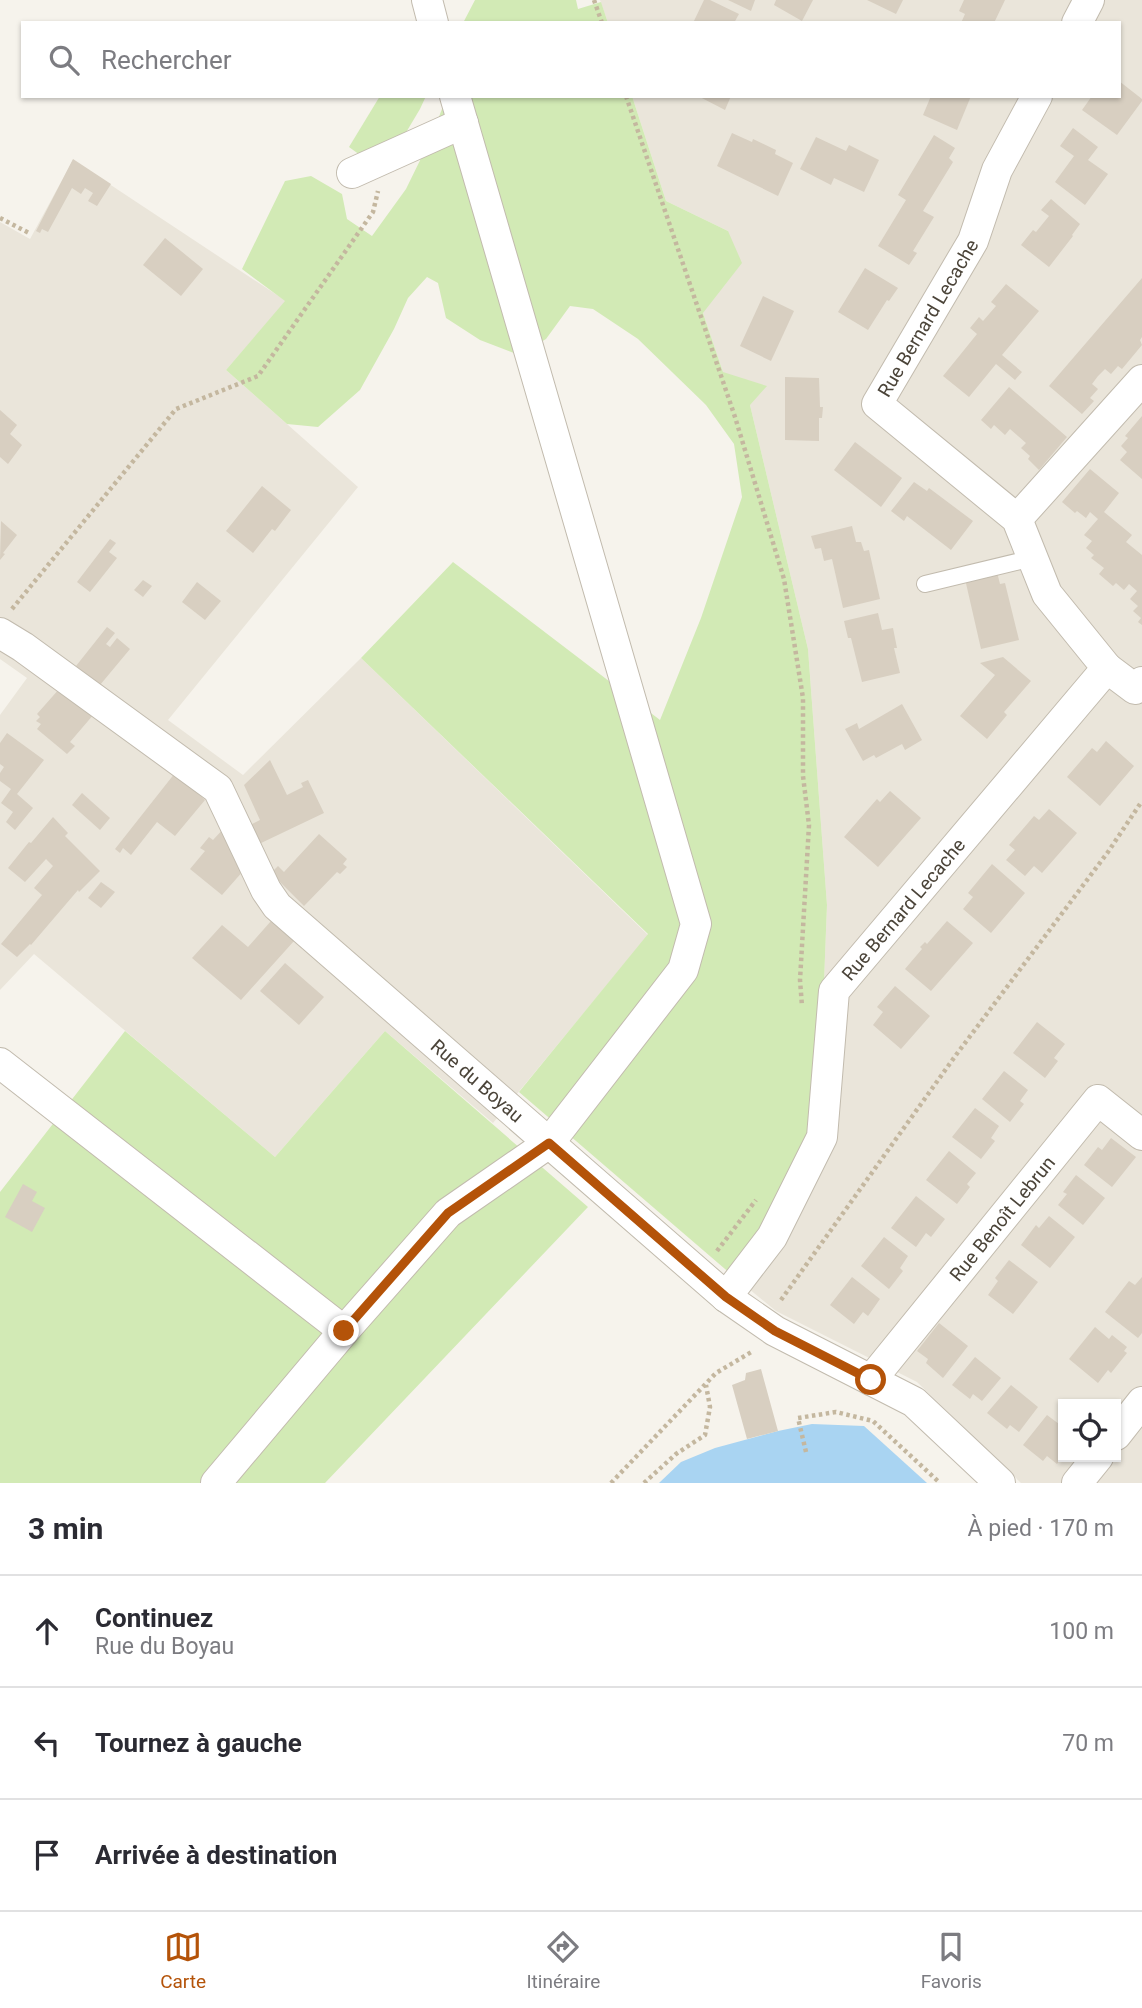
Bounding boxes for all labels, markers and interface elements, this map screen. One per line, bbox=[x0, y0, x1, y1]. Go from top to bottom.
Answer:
search box bbox=[21, 21, 1121, 98]
icon: search bbox=[45, 41, 83, 79]
text: Rechercher bbox=[101, 45, 232, 75]
street label: Rue Bernard Lecache bbox=[872, 235, 983, 401]
street label: Rue Bernard Lecache bbox=[837, 833, 970, 985]
street label: Rue du Boyau bbox=[426, 1034, 528, 1127]
street label: Rue Benoît Lebrun bbox=[944, 1151, 1060, 1286]
route end bbox=[328, 1315, 359, 1346]
route start bbox=[855, 1364, 886, 1395]
map controls bbox=[1058, 1399, 1121, 1462]
button: locate bbox=[1058, 1399, 1121, 1462]
text: 3 min bbox=[28, 1511, 103, 1546]
text: À pied · 170 m bbox=[968, 1515, 1114, 1542]
text: Continuez bbox=[95, 1603, 213, 1633]
icon: ahead bbox=[28, 1612, 66, 1650]
text: 100 m bbox=[1049, 1618, 1114, 1645]
text: Rue du Boyau bbox=[95, 1633, 234, 1660]
icon: left bbox=[28, 1724, 66, 1762]
text: Tournez à gauche bbox=[95, 1728, 302, 1758]
text: 70 m bbox=[1062, 1730, 1114, 1757]
icon: arrive bbox=[28, 1836, 66, 1874]
text: Arrivée à destination bbox=[95, 1840, 337, 1870]
tab: Carte bbox=[160, 1928, 206, 1993]
tab: Itinéraire bbox=[526, 1928, 600, 1993]
tab: Favoris bbox=[921, 1928, 982, 1993]

